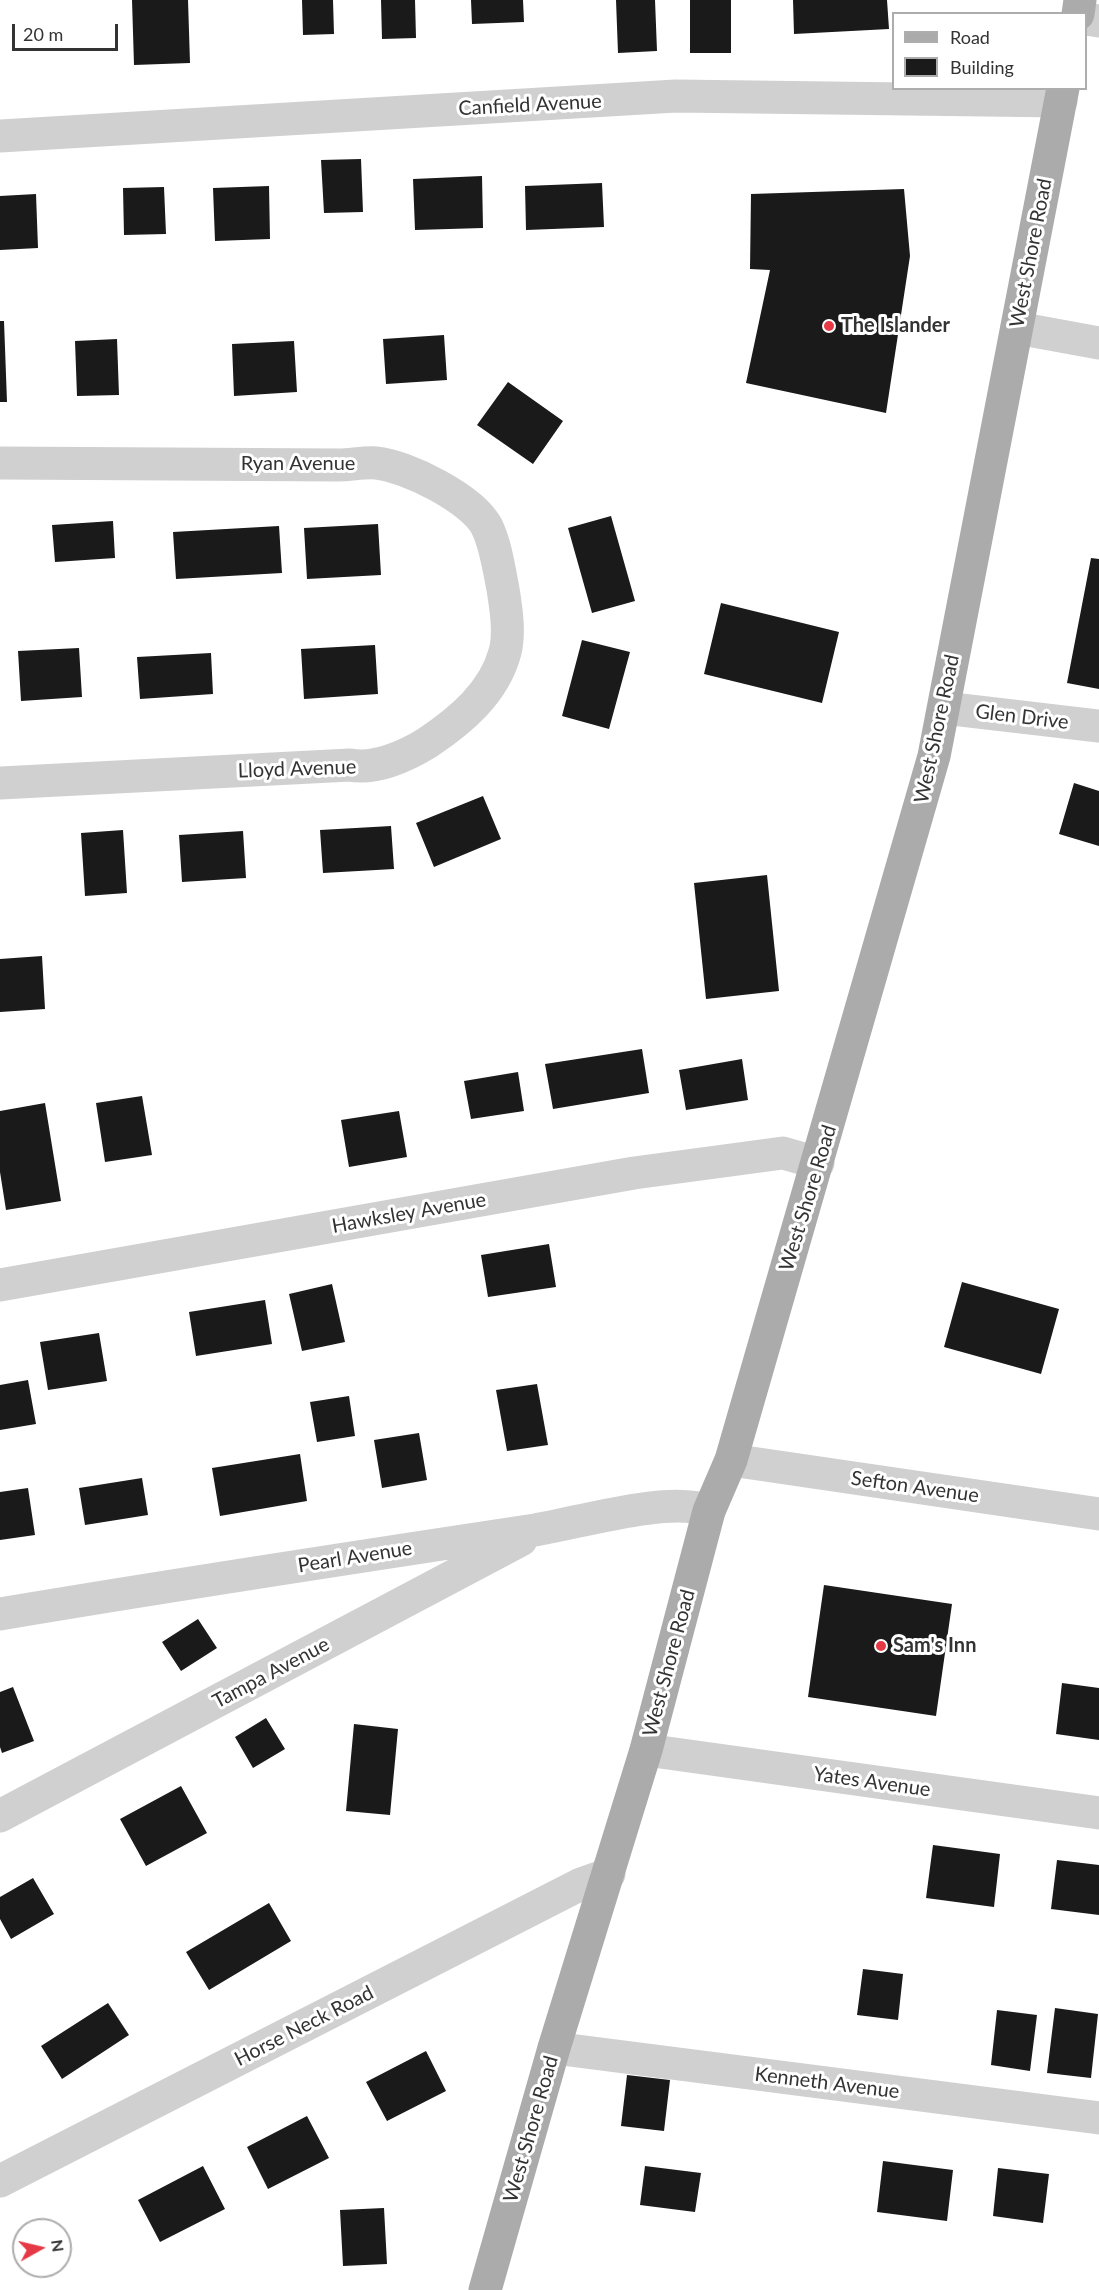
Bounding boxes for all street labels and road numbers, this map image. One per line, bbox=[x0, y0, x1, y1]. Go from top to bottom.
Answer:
street label: Canfield Avenue bbox=[458, 89, 602, 121]
street label: West Shore Road bbox=[1005, 177, 1057, 329]
street label: Ryan Avenue bbox=[241, 452, 355, 476]
street label: West Shore Road bbox=[910, 653, 964, 805]
street label: Glen Drive bbox=[974, 699, 1070, 735]
street label: Lloyd Avenue bbox=[237, 755, 357, 783]
street label: West Shore Road bbox=[774, 1122, 842, 1274]
street label: Hawksley Avenue bbox=[330, 1188, 488, 1238]
street label: Sefton Avenue bbox=[850, 1466, 980, 1508]
street label: Pearl Avenue bbox=[296, 1536, 414, 1578]
street label: West Shore Road bbox=[638, 1587, 700, 1739]
street label: Tampa Avenue bbox=[209, 1632, 333, 1714]
street label: Yates Avenue bbox=[812, 1762, 932, 1802]
street label: Horse Neck Road bbox=[231, 1981, 377, 2071]
street label: West Shore Road bbox=[499, 2053, 563, 2205]
street label: Kenneth Avenue bbox=[753, 2062, 901, 2104]

